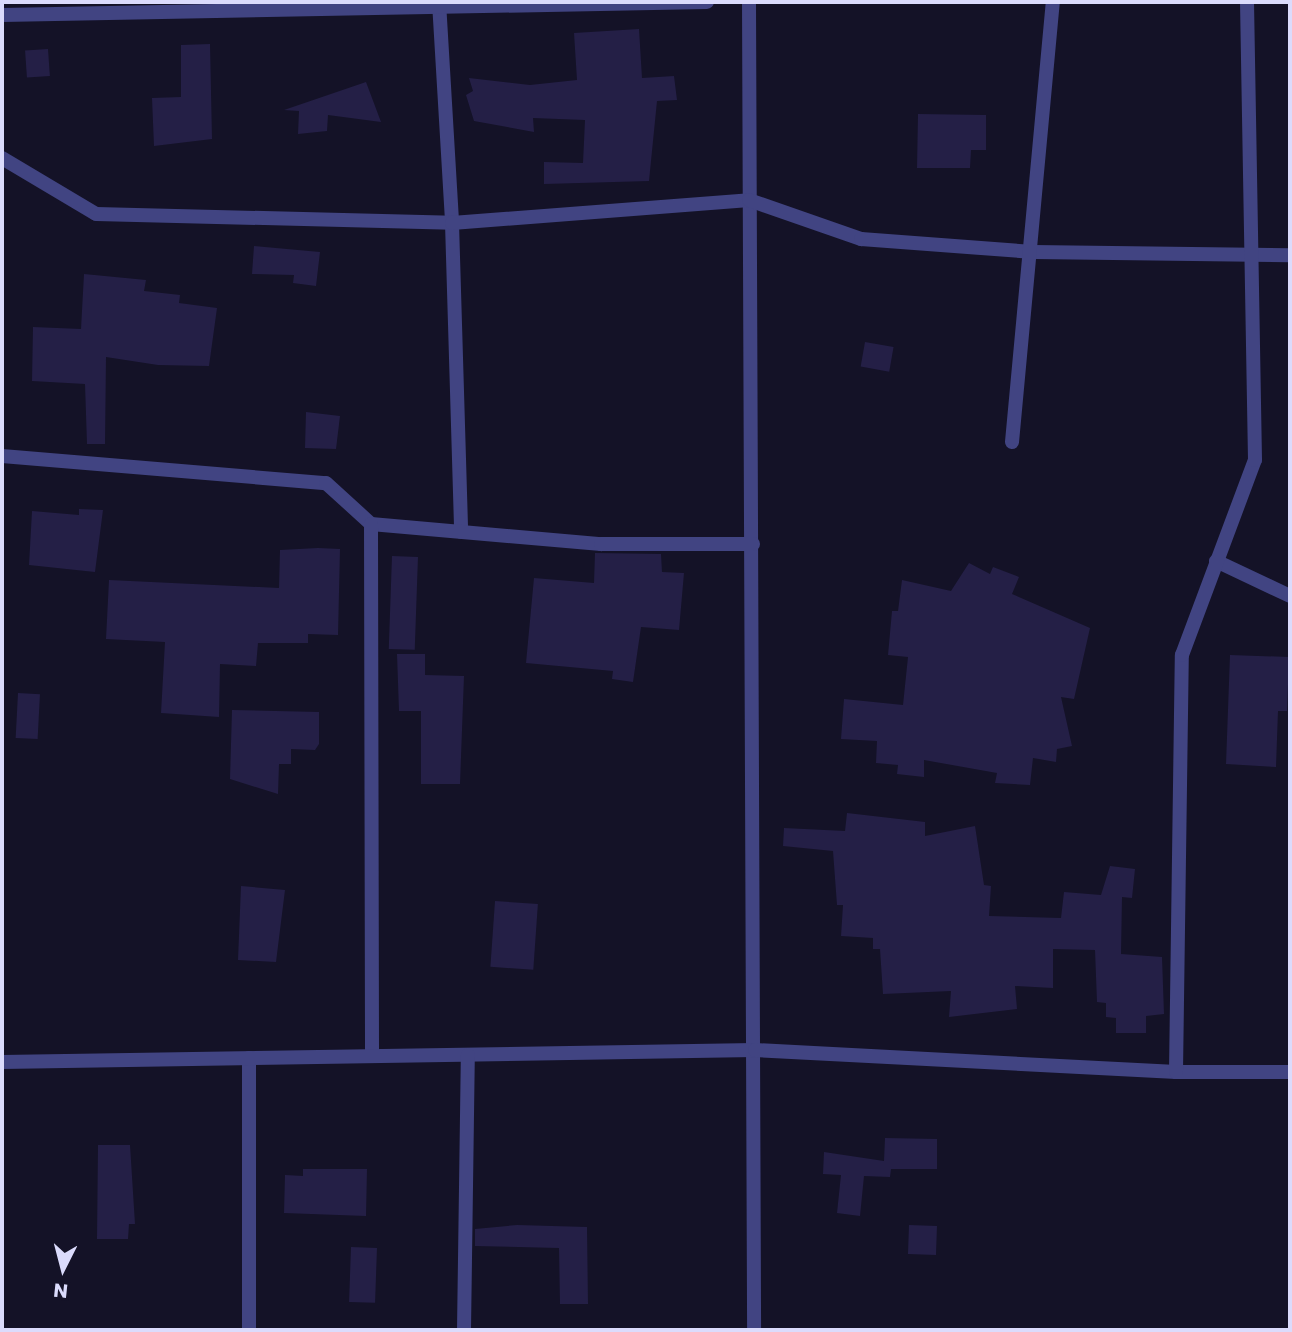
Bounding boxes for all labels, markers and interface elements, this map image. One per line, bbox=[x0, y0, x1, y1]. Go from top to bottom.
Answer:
north arrow bbox=[28, 1234, 98, 1304]
text: N bbox=[52, 1276, 69, 1305]

